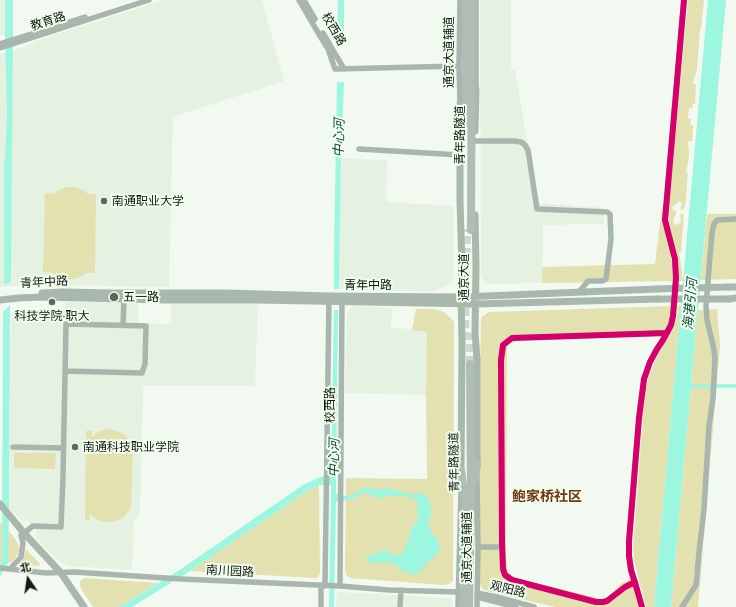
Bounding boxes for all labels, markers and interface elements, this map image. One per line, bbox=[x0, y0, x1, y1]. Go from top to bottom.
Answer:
street label: 教育路 bbox=[29, 9, 67, 33]
street label: 校西路 bbox=[319, 10, 349, 48]
street label: 通京大道辅道 bbox=[442, 16, 456, 88]
street label: 青年路隧道 bbox=[453, 105, 467, 165]
water label: 中心河 bbox=[331, 118, 347, 158]
place label: 南通职业大学 bbox=[112, 194, 184, 208]
marker: 南通职业大学 bbox=[99, 196, 109, 206]
street label: 通京大道 bbox=[457, 253, 471, 301]
street label: 青年中路 bbox=[20, 274, 68, 290]
water label: 海港引河 bbox=[680, 277, 700, 331]
street label: 青年中路 bbox=[344, 278, 392, 292]
place label: 五一路 bbox=[123, 290, 159, 304]
marker: 五一路 bbox=[108, 291, 120, 303]
marker: 科技学院·职大 bbox=[47, 297, 57, 307]
place label: 科技学院·职大 bbox=[15, 309, 89, 323]
street label: 校西路 bbox=[323, 387, 337, 423]
street label: 青年路隧道 bbox=[446, 432, 462, 492]
water label: 中心河 bbox=[326, 438, 342, 478]
place label: 南通科技职业学院 bbox=[83, 440, 179, 454]
marker: 南通科技职业学院 bbox=[70, 442, 80, 452]
district label: 鲍家桥社区 bbox=[512, 488, 582, 504]
street label: 通京大道辅道 bbox=[460, 511, 474, 583]
north arrow bbox=[8, 559, 48, 599]
text: 北 bbox=[18, 559, 32, 574]
street label: 南川园路 bbox=[206, 563, 254, 579]
street label: 观阳路 bbox=[489, 578, 527, 600]

